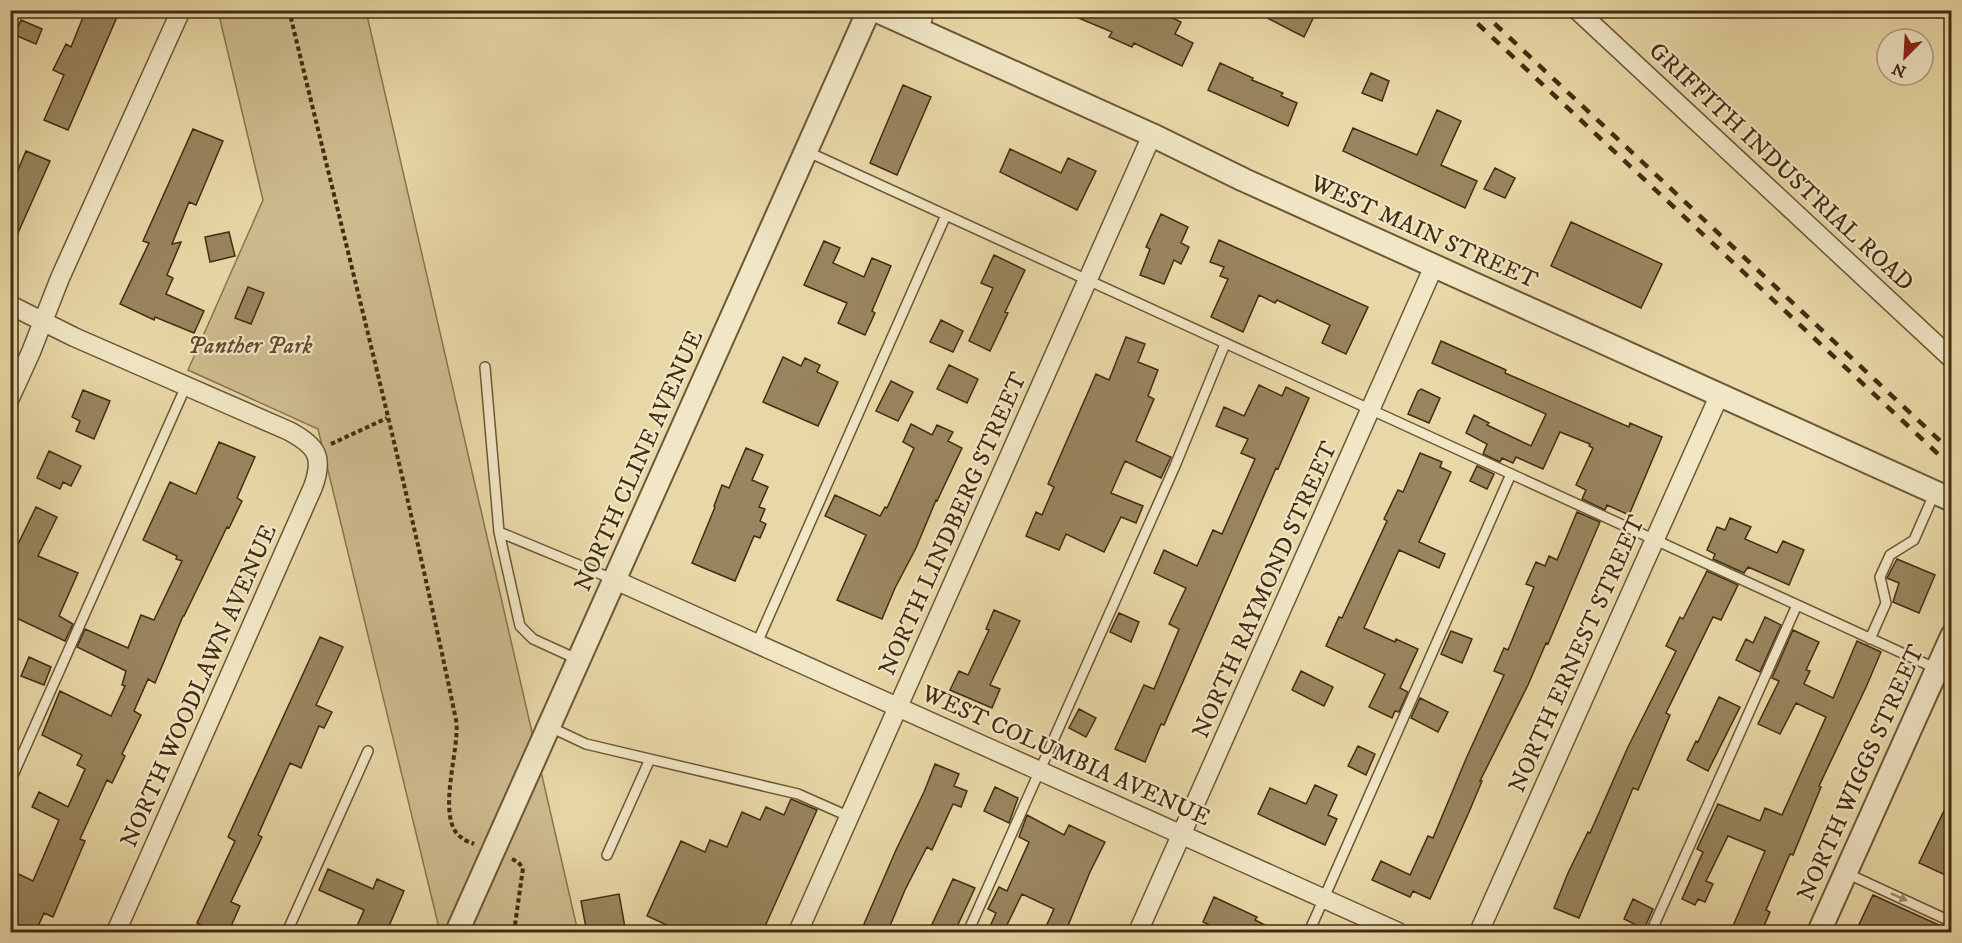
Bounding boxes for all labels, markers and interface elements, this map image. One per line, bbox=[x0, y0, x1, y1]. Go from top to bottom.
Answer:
north arrow bbox=[1875, 27, 1935, 87]
street label: GRIFFITH INDUSTRIAL ROAD bbox=[1643, 37, 1919, 297]
street label: WEST MAIN STREET bbox=[1305, 168, 1542, 296]
street label: NORTH CLINE AVENUE bbox=[568, 326, 710, 596]
park label: Panther Park bbox=[188, 331, 312, 361]
street label: NORTH LINDBERG STREET bbox=[872, 368, 1034, 680]
street label: NORTH RAYMOND STREET bbox=[1186, 437, 1344, 743]
street label: NORTH ERNEST STREET bbox=[1502, 511, 1652, 797]
street label: NORTH WOODLAWN AVENUE bbox=[114, 520, 284, 852]
street label: NORTH WIGGS STREET bbox=[1791, 640, 1931, 906]
street label: WEST COLUMBIA AVENUE bbox=[916, 678, 1215, 833]
one-way arrow bbox=[1890, 893, 1907, 902]

